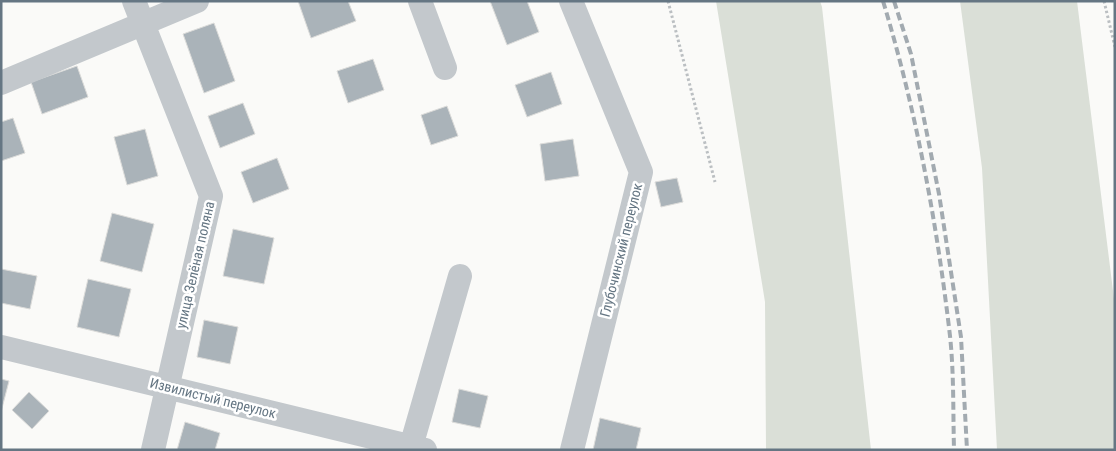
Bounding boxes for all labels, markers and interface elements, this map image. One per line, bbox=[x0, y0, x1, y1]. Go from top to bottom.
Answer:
street label: Глубочинский переулок bbox=[597, 181, 645, 318]
street label: улица Зелёная поляна bbox=[173, 200, 217, 330]
street label: Извилистый переулок bbox=[148, 375, 278, 421]

